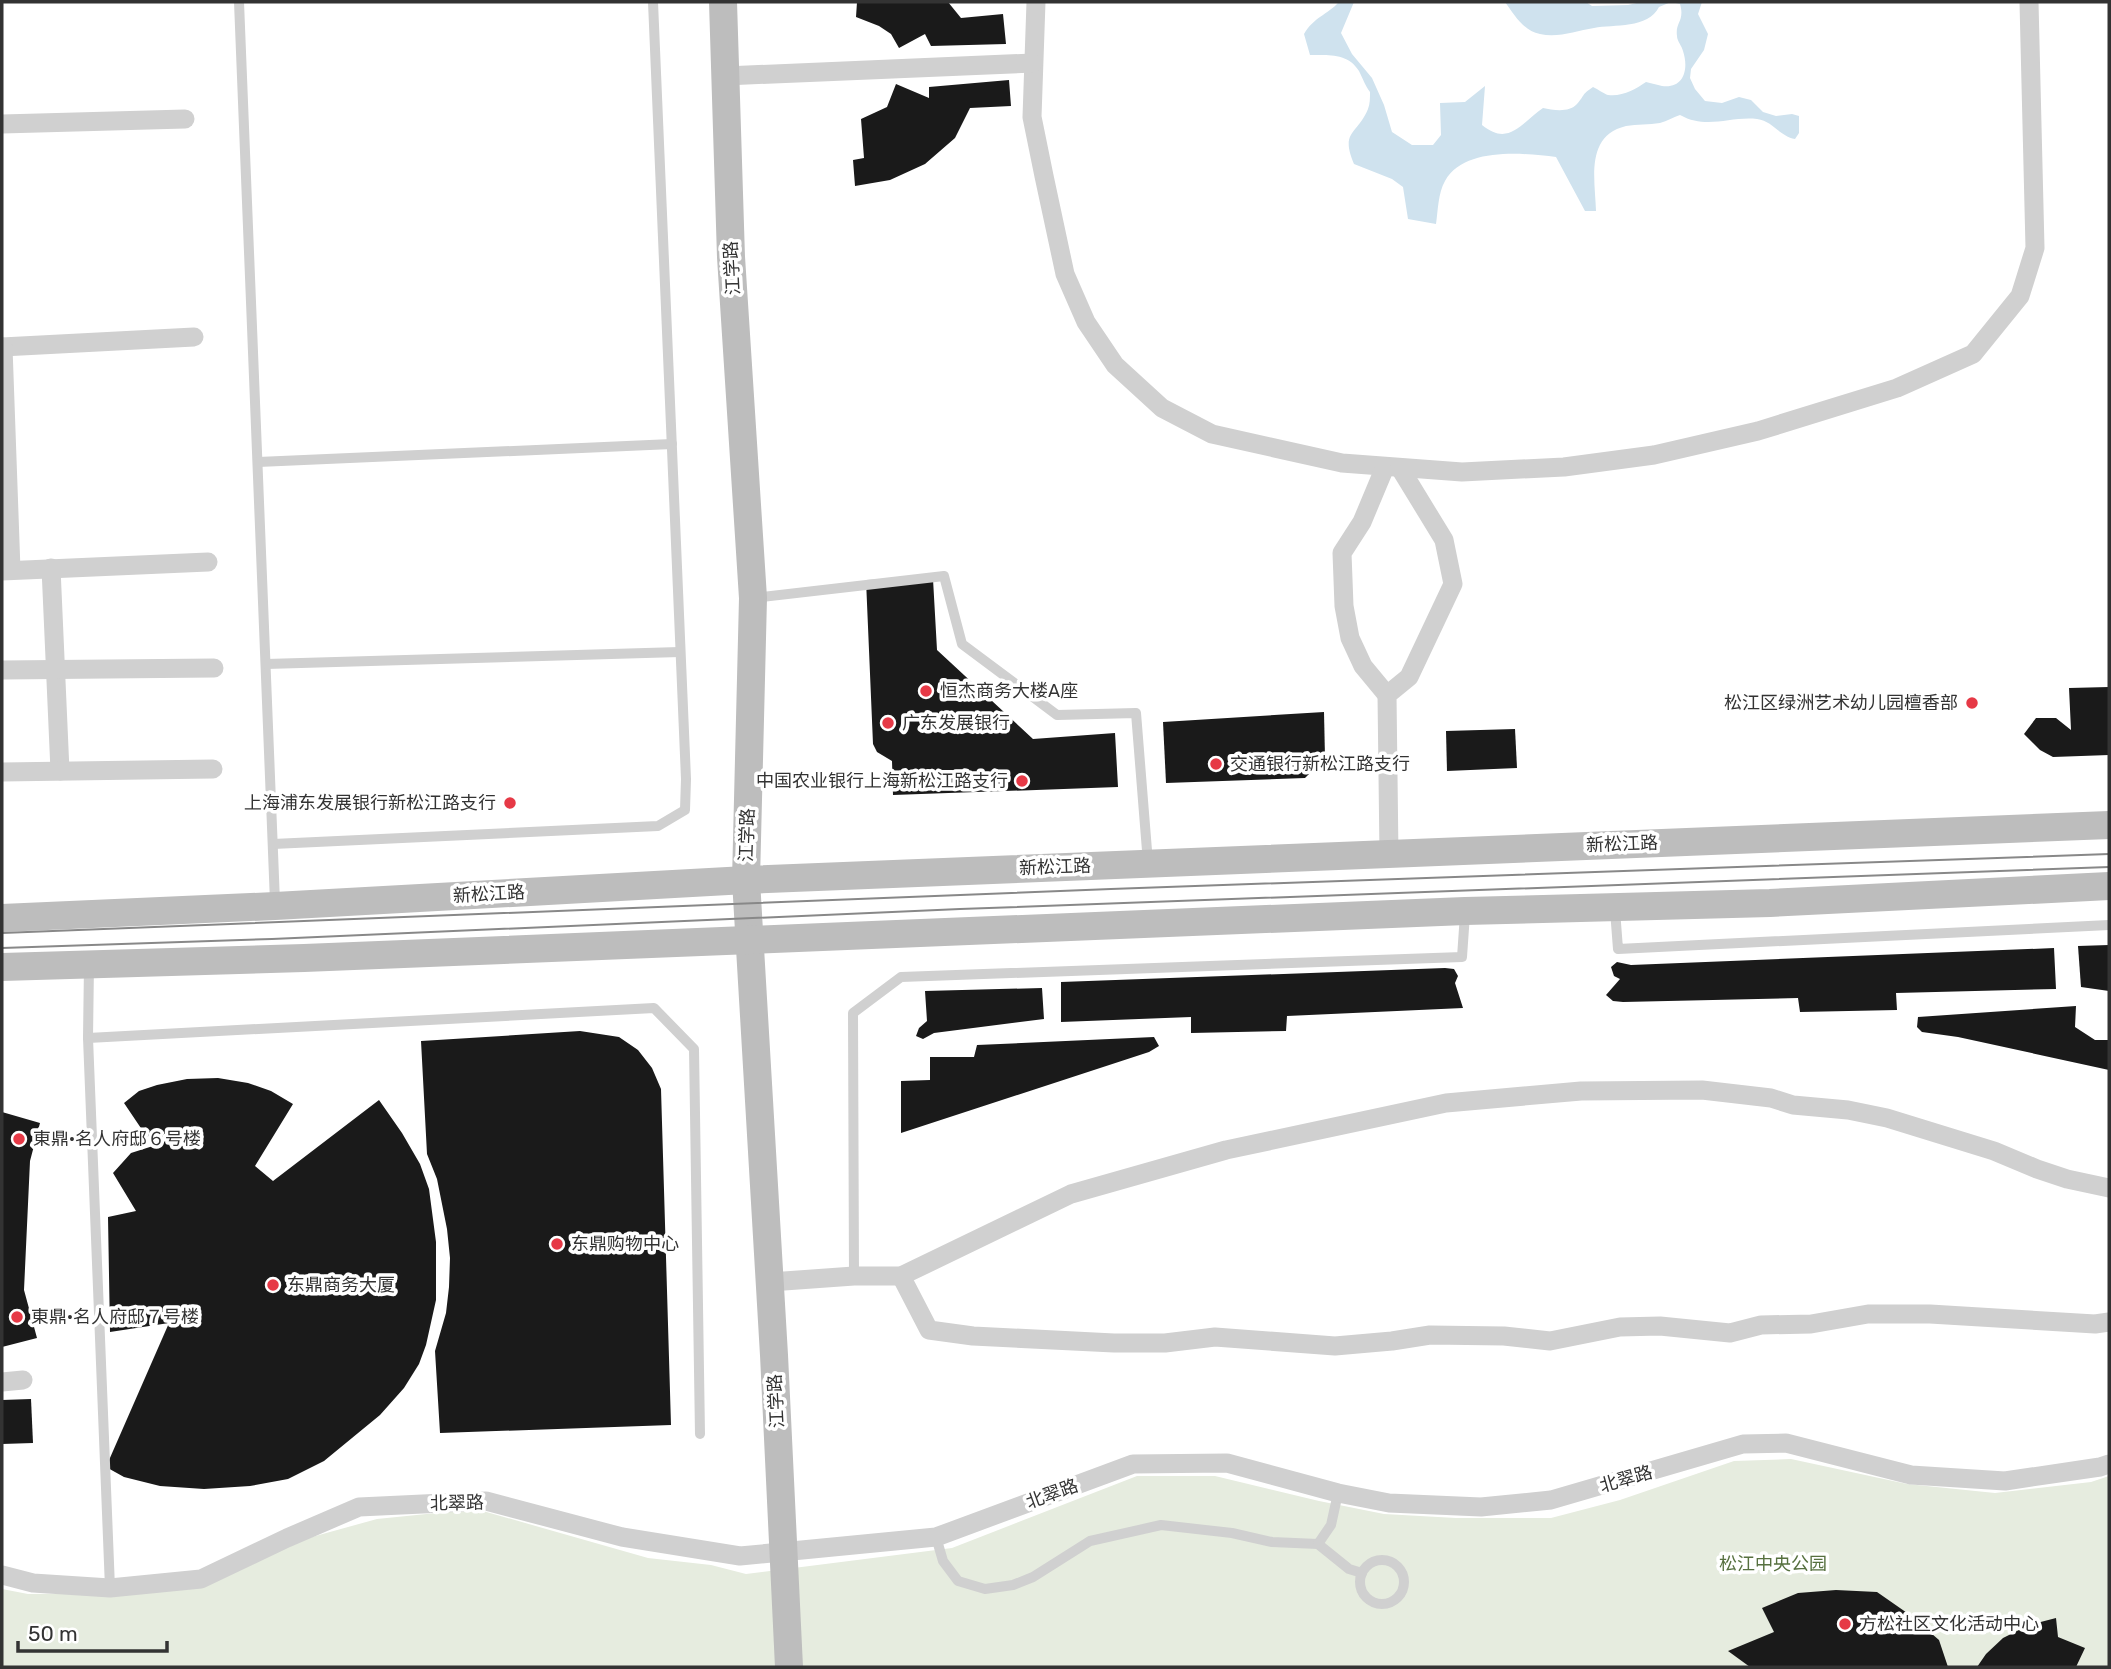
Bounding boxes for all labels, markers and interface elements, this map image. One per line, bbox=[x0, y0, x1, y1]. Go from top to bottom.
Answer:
street label: 江学路 bbox=[720, 240, 744, 296]
place label: 恒杰商务大楼A座 bbox=[940, 680, 1078, 702]
marker: 恒杰商务大楼A座 bbox=[918, 683, 934, 699]
place label: 松江区绿洲艺术幼儿园檀香部 bbox=[1724, 692, 1958, 714]
marker: 松江区绿洲艺术幼儿园檀香部 bbox=[1964, 695, 1980, 711]
place label: 广东发展银行 bbox=[902, 712, 1010, 734]
marker: 广东发展银行 bbox=[880, 715, 896, 731]
place label: 交通银行新松江路支行 bbox=[1230, 753, 1410, 775]
marker: 交通银行新松江路支行 bbox=[1208, 756, 1224, 772]
place label: 中国农业银行上海新松江路支行 bbox=[756, 770, 1008, 792]
marker: 中国农业银行上海新松江路支行 bbox=[1014, 773, 1030, 789]
place label: 上海浦东发展银行新松江路支行 bbox=[244, 792, 496, 814]
marker: 上海浦东发展银行新松江路支行 bbox=[502, 795, 518, 811]
street label: 江学路 bbox=[735, 808, 759, 862]
street label: 新松江路 bbox=[1586, 832, 1658, 856]
street label: 新松江路 bbox=[1019, 855, 1091, 879]
street label: 新松江路 bbox=[452, 881, 526, 907]
place label: 東鼎·名人府邸６号楼 bbox=[33, 1128, 201, 1150]
marker: 東鼎·名人府邸６号楼 bbox=[11, 1131, 27, 1147]
place label: 东鼎购物中心 bbox=[571, 1233, 679, 1255]
marker: 东鼎购物中心 bbox=[549, 1236, 565, 1252]
place label: 东鼎商务大厦 bbox=[287, 1274, 395, 1296]
marker: 东鼎商务大厦 bbox=[265, 1277, 281, 1293]
place label: 東鼎·名人府邸７号楼 bbox=[31, 1306, 199, 1328]
marker: 東鼎·名人府邸７号楼 bbox=[9, 1309, 25, 1325]
street label: 江学路 bbox=[764, 1373, 788, 1429]
street label: 北翠路 bbox=[1597, 1461, 1655, 1497]
street label: 北翠路 bbox=[1023, 1474, 1081, 1514]
street label: 北翠路 bbox=[430, 1492, 484, 1514]
park label: 松江中央公园 bbox=[1719, 1553, 1827, 1575]
scale bar bbox=[18, 1610, 166, 1654]
place label: 方松社区文化活动中心 bbox=[1859, 1613, 2039, 1635]
marker: 方松社区文化活动中心 bbox=[1837, 1616, 1853, 1632]
text: 50 m bbox=[28, 1621, 78, 1646]

